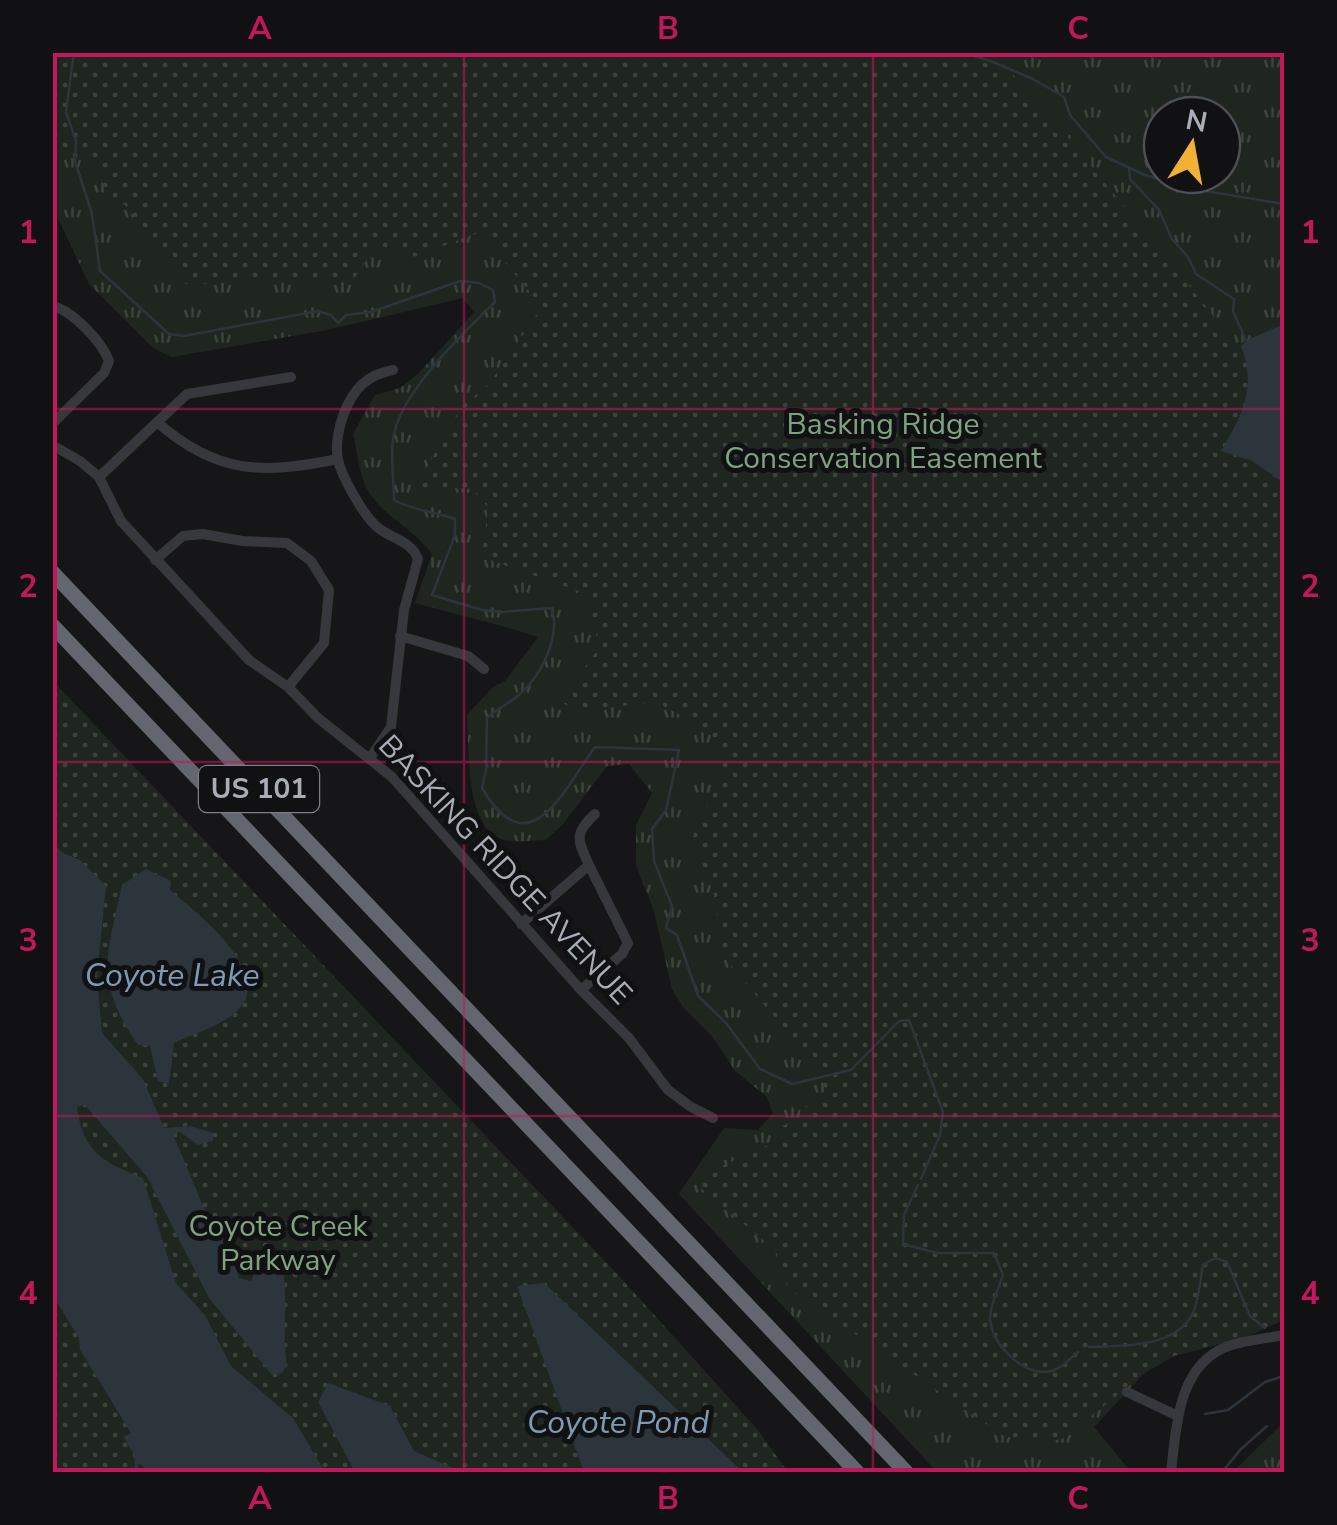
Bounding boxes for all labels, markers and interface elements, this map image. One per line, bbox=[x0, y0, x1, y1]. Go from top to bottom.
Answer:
text: A bbox=[248, 7, 272, 50]
text: B bbox=[657, 7, 679, 50]
text: C bbox=[1067, 7, 1089, 50]
north arrow bbox=[1142, 95, 1242, 195]
text: N bbox=[1183, 101, 1210, 142]
text: 1 bbox=[18, 211, 38, 254]
text: 1 bbox=[1300, 211, 1320, 254]
park label: Basking Ridge Conservation Easement bbox=[724, 404, 1042, 479]
text: 2 bbox=[18, 565, 38, 608]
text: 2 bbox=[1300, 565, 1320, 608]
street label: BASKING RIDGE AVENUE bbox=[369, 726, 641, 1014]
road number: US 101 bbox=[199, 766, 319, 812]
text: 3 bbox=[18, 919, 38, 962]
text: 3 bbox=[1300, 919, 1320, 962]
water label: Coyote Lake bbox=[84, 954, 260, 997]
park label: Coyote Creek Parkway bbox=[188, 1206, 368, 1281]
text: 4 bbox=[18, 1272, 38, 1315]
text: 4 bbox=[1300, 1272, 1320, 1315]
water label: Coyote Pond bbox=[527, 1401, 709, 1444]
text: A bbox=[248, 1477, 272, 1520]
text: B bbox=[657, 1477, 679, 1520]
text: C bbox=[1067, 1477, 1089, 1520]

